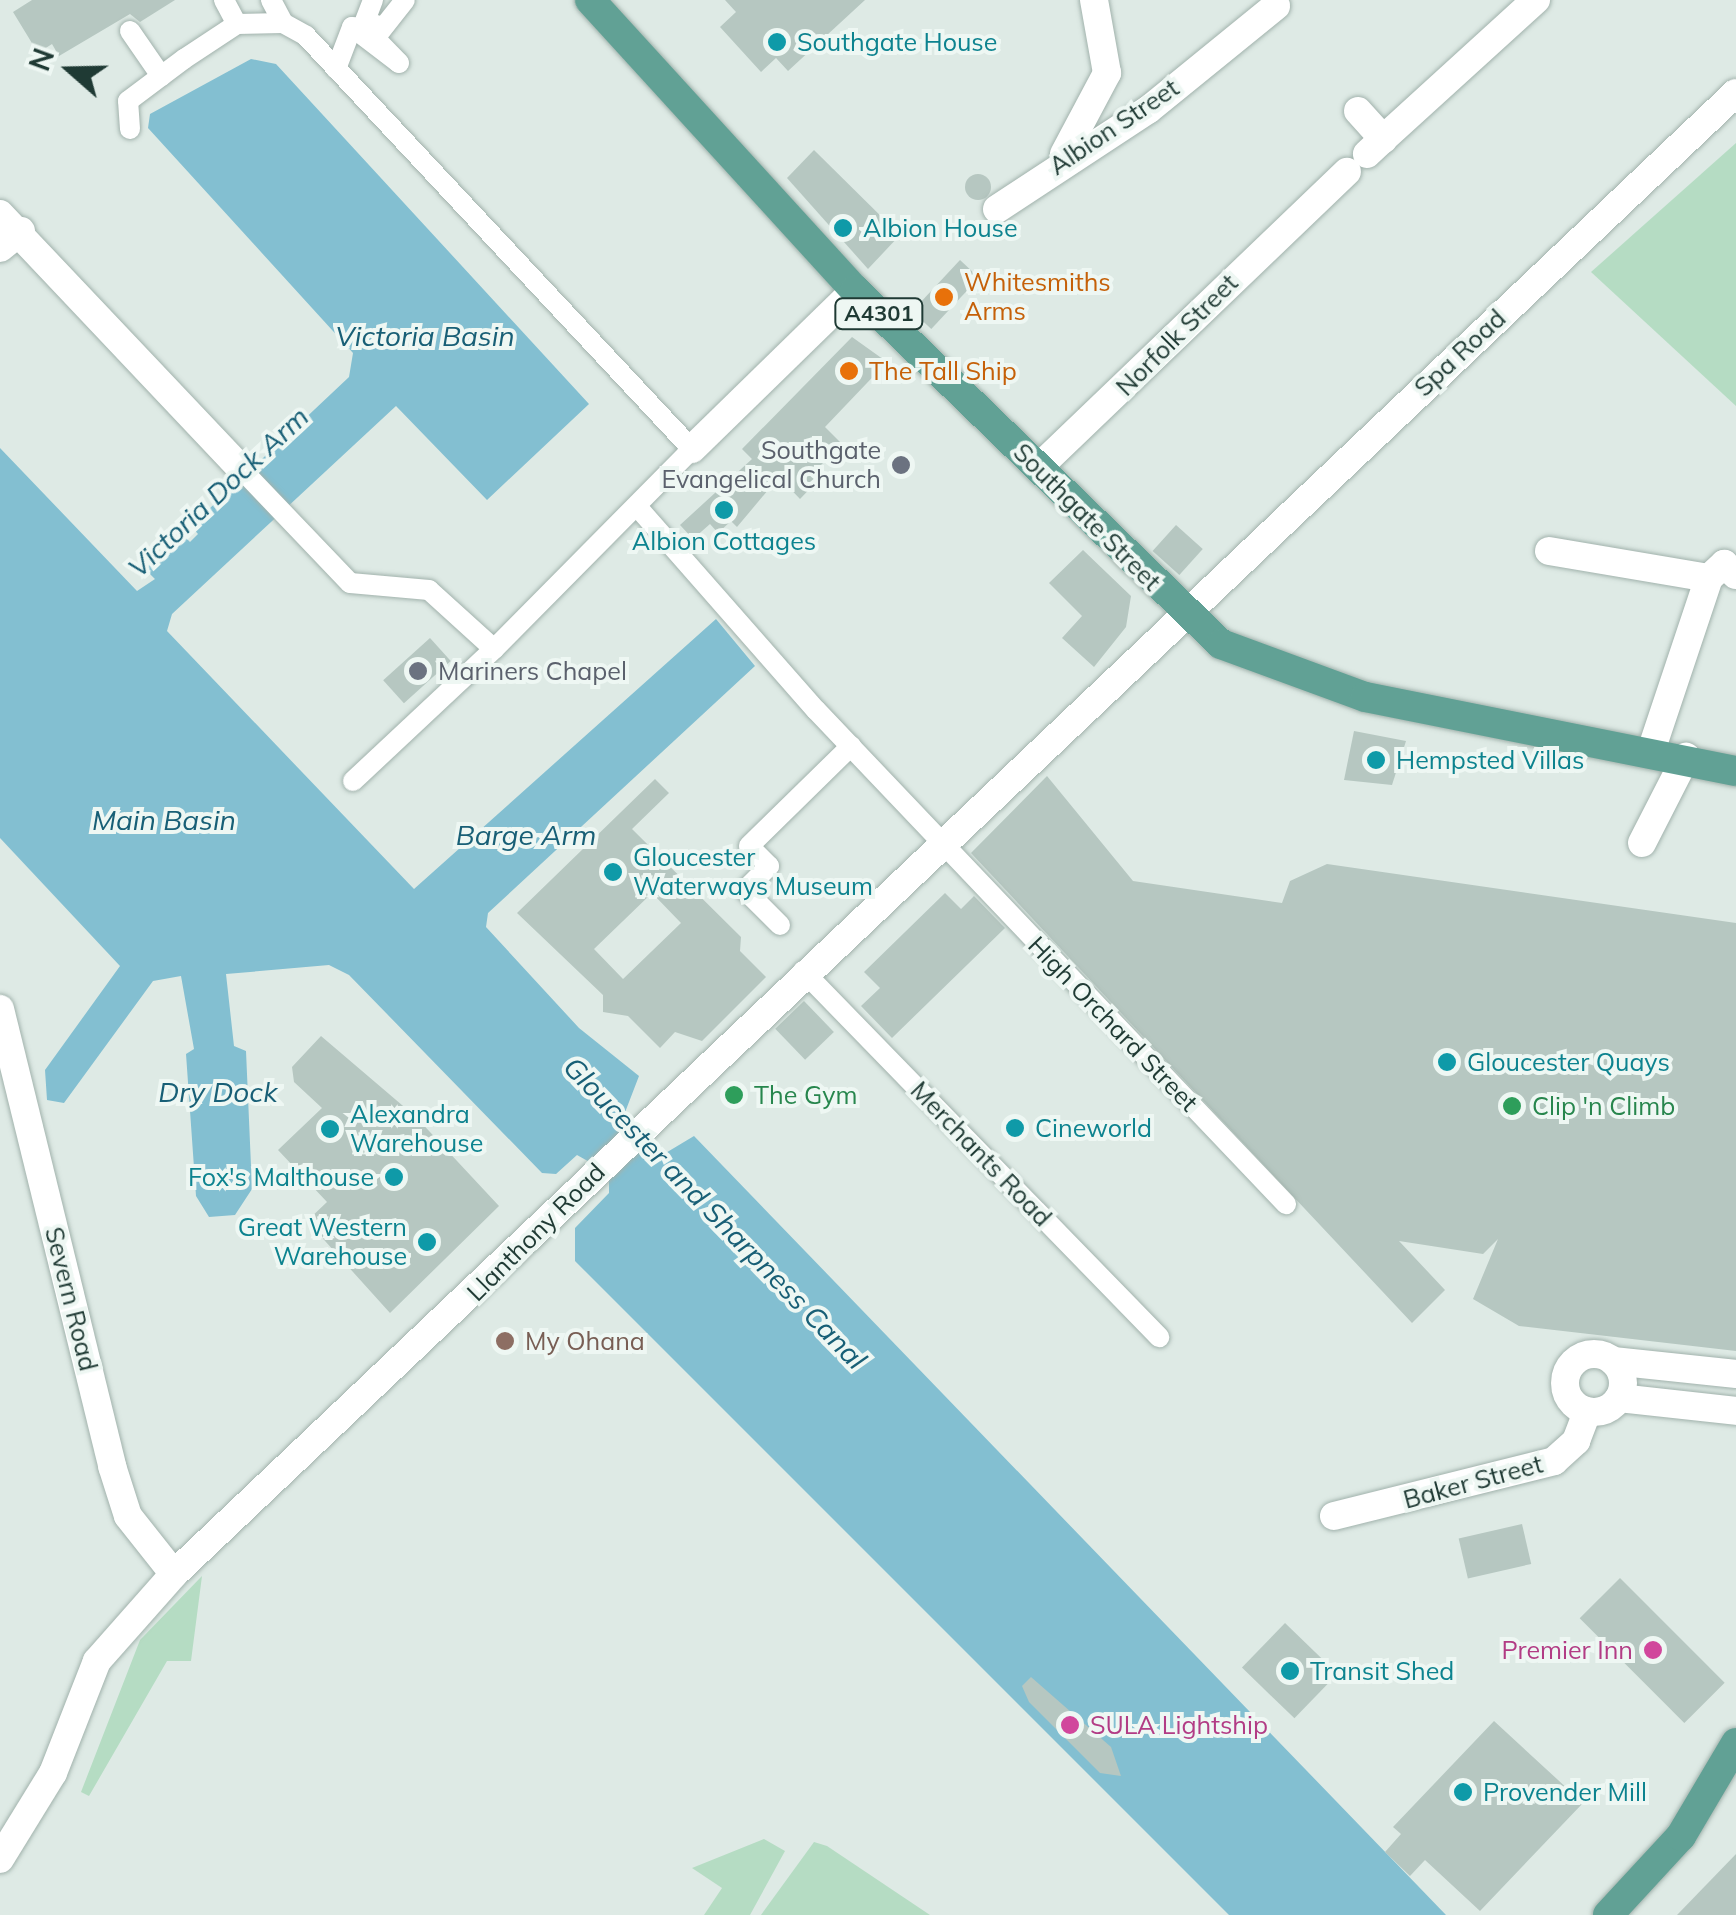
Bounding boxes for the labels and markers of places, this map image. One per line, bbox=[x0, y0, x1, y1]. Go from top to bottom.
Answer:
place label: Southgate House bbox=[797, 27, 997, 57]
marker: Southgate House bbox=[766, 31, 788, 53]
place label: Albion House bbox=[863, 213, 1018, 243]
marker: Albion House bbox=[832, 217, 854, 239]
place label: Whitesmiths Arms bbox=[964, 268, 1111, 327]
marker: Whitesmiths Arms bbox=[933, 286, 955, 308]
place label: The Tall Ship bbox=[869, 356, 1017, 386]
marker: The Tall Ship bbox=[838, 360, 860, 382]
place label: Southgate Evangelical Church bbox=[661, 436, 881, 495]
marker: Southgate Evangelical Church bbox=[890, 454, 912, 476]
marker: Albion Cottages bbox=[713, 499, 735, 521]
place label: Albion Cottages bbox=[632, 526, 816, 556]
place label: Mariners Chapel bbox=[438, 656, 627, 686]
marker: Mariners Chapel bbox=[407, 660, 429, 682]
place label: Hempsted Villas bbox=[1396, 745, 1584, 775]
marker: Hempsted Villas bbox=[1365, 749, 1387, 771]
place label: Gloucester Waterways Museum bbox=[633, 843, 873, 902]
marker: Gloucester Waterways Museum bbox=[602, 861, 624, 883]
place label: Gloucester Quays bbox=[1467, 1047, 1670, 1077]
marker: Gloucester Quays bbox=[1436, 1051, 1458, 1073]
place label: The Gym bbox=[754, 1080, 857, 1110]
marker: The Gym bbox=[723, 1084, 745, 1106]
place label: Clip 'n Climb bbox=[1532, 1091, 1675, 1121]
marker: Clip 'n Climb bbox=[1501, 1095, 1523, 1117]
place label: Alexandra Warehouse bbox=[350, 1100, 483, 1159]
place label: Cineworld bbox=[1035, 1113, 1152, 1143]
marker: Cineworld bbox=[1004, 1117, 1026, 1139]
marker: Alexandra Warehouse bbox=[319, 1118, 341, 1140]
place label: Fox's Malthouse bbox=[188, 1162, 374, 1192]
marker: Fox's Malthouse bbox=[383, 1166, 405, 1188]
place label: Great Western Warehouse bbox=[238, 1213, 407, 1272]
marker: Great Western Warehouse bbox=[416, 1231, 438, 1253]
place label: My Ohana bbox=[525, 1326, 645, 1356]
marker: My Ohana bbox=[494, 1330, 516, 1352]
place label: Premier Inn bbox=[1502, 1635, 1633, 1665]
marker: Premier Inn bbox=[1642, 1639, 1664, 1661]
place label: Transit Shed bbox=[1310, 1656, 1454, 1686]
marker: Transit Shed bbox=[1279, 1660, 1301, 1682]
place label: SULA Lightship bbox=[1090, 1710, 1268, 1740]
marker: SULA Lightship bbox=[1059, 1714, 1081, 1736]
place label: Provender Mill bbox=[1483, 1777, 1647, 1807]
marker: Provender Mill bbox=[1452, 1781, 1474, 1803]

